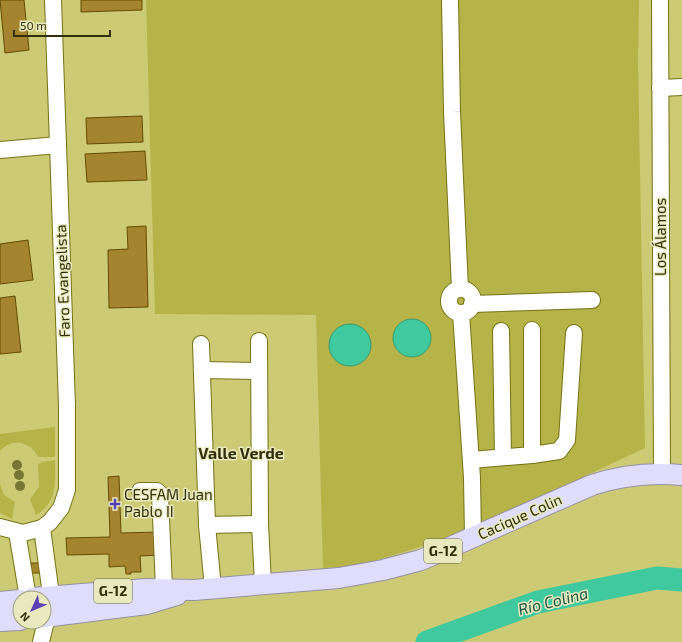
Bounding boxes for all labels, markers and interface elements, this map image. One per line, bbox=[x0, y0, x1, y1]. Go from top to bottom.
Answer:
scale bar bbox=[14, 12, 110, 38]
text: 50 m bbox=[20, 18, 47, 32]
street label: Los Álamos bbox=[651, 198, 669, 276]
street label: Faro Evangelista bbox=[51, 224, 73, 338]
district label: Valle Verde bbox=[198, 443, 284, 462]
place label: CESFAM Juan Pablo II bbox=[124, 485, 213, 520]
street label: Cacique Colin bbox=[475, 489, 565, 543]
marker: CESFAM Juan Pablo II bbox=[109, 498, 121, 510]
road number: G-12 bbox=[424, 539, 462, 563]
road number: G-12 bbox=[94, 579, 132, 603]
water label: Río Colina bbox=[516, 583, 590, 618]
north arrow bbox=[12, 590, 52, 630]
text: N bbox=[17, 610, 32, 625]

